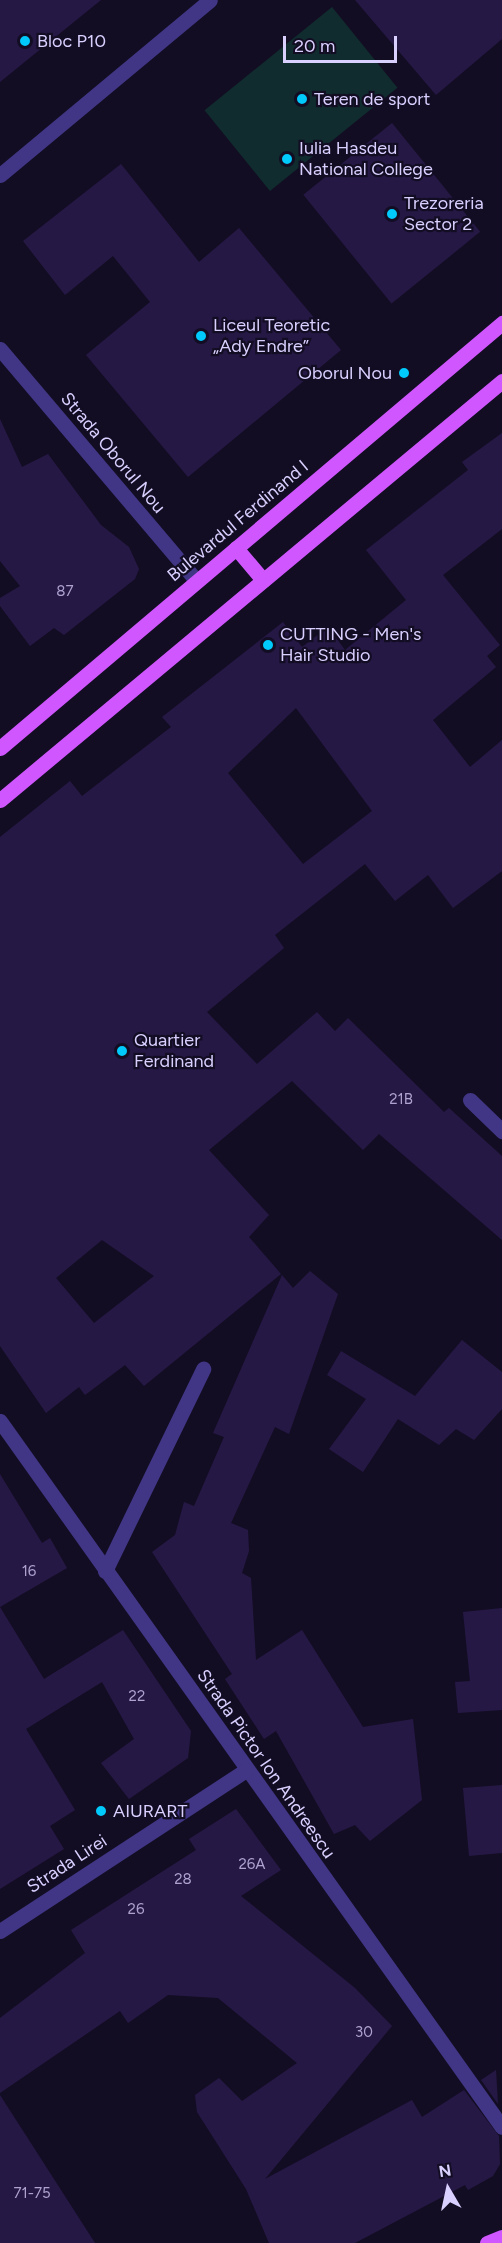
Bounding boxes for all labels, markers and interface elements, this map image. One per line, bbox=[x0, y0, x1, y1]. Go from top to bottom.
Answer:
scale bar bbox=[286, 24, 400, 62]
place label: Bloc P10 bbox=[37, 30, 106, 52]
marker: Bloc P10 bbox=[18, 34, 32, 48]
text: 20 m bbox=[294, 35, 335, 57]
place label: Teren de sport bbox=[314, 88, 430, 110]
marker: Teren de sport bbox=[295, 92, 309, 106]
place label: Iulia Hasdeu National College bbox=[299, 138, 433, 180]
marker: Iulia Hasdeu National College bbox=[280, 152, 294, 166]
place label: Trezoreria Sector 2 bbox=[404, 193, 484, 236]
marker: Trezoreria Sector 2 bbox=[385, 207, 399, 221]
place label: Liceul Teoretic „Ady Endre” bbox=[213, 315, 330, 358]
marker: Liceul Teoretic „Ady Endre” bbox=[194, 329, 208, 343]
place label: Oborul Nou bbox=[298, 362, 392, 384]
marker: Oborul Nou bbox=[397, 366, 411, 380]
street label: Strada Oborul Nou bbox=[56, 388, 170, 518]
street label: Bulevardul Ferdinand I bbox=[163, 456, 313, 586]
house number: 87 bbox=[56, 583, 74, 601]
place label: CUTTING - Men's Hair Studio bbox=[280, 624, 421, 666]
marker: CUTTING - Men's Hair Studio bbox=[261, 638, 275, 652]
place label: Quartier Ferdinand bbox=[134, 1030, 214, 1072]
marker: Quartier Ferdinand bbox=[115, 1044, 129, 1058]
house number: 21B bbox=[389, 1091, 413, 1109]
house number: 16 bbox=[22, 1563, 36, 1581]
street label: Strada Pictor Ion Andreescu bbox=[192, 1665, 340, 1863]
house number: 22 bbox=[129, 1688, 145, 1706]
place label: AIURART bbox=[113, 1800, 187, 1822]
marker: AIURART bbox=[94, 1804, 108, 1818]
street label: Strada Lirei bbox=[23, 1830, 111, 1898]
house number: 26A bbox=[238, 1856, 266, 1874]
house number: 28 bbox=[174, 1871, 192, 1889]
house number: 26 bbox=[128, 1901, 144, 1919]
house number: 30 bbox=[355, 2024, 373, 2042]
north arrow bbox=[418, 2159, 478, 2219]
text: N bbox=[438, 2160, 453, 2181]
house number: 71-75 bbox=[13, 2185, 51, 2203]

